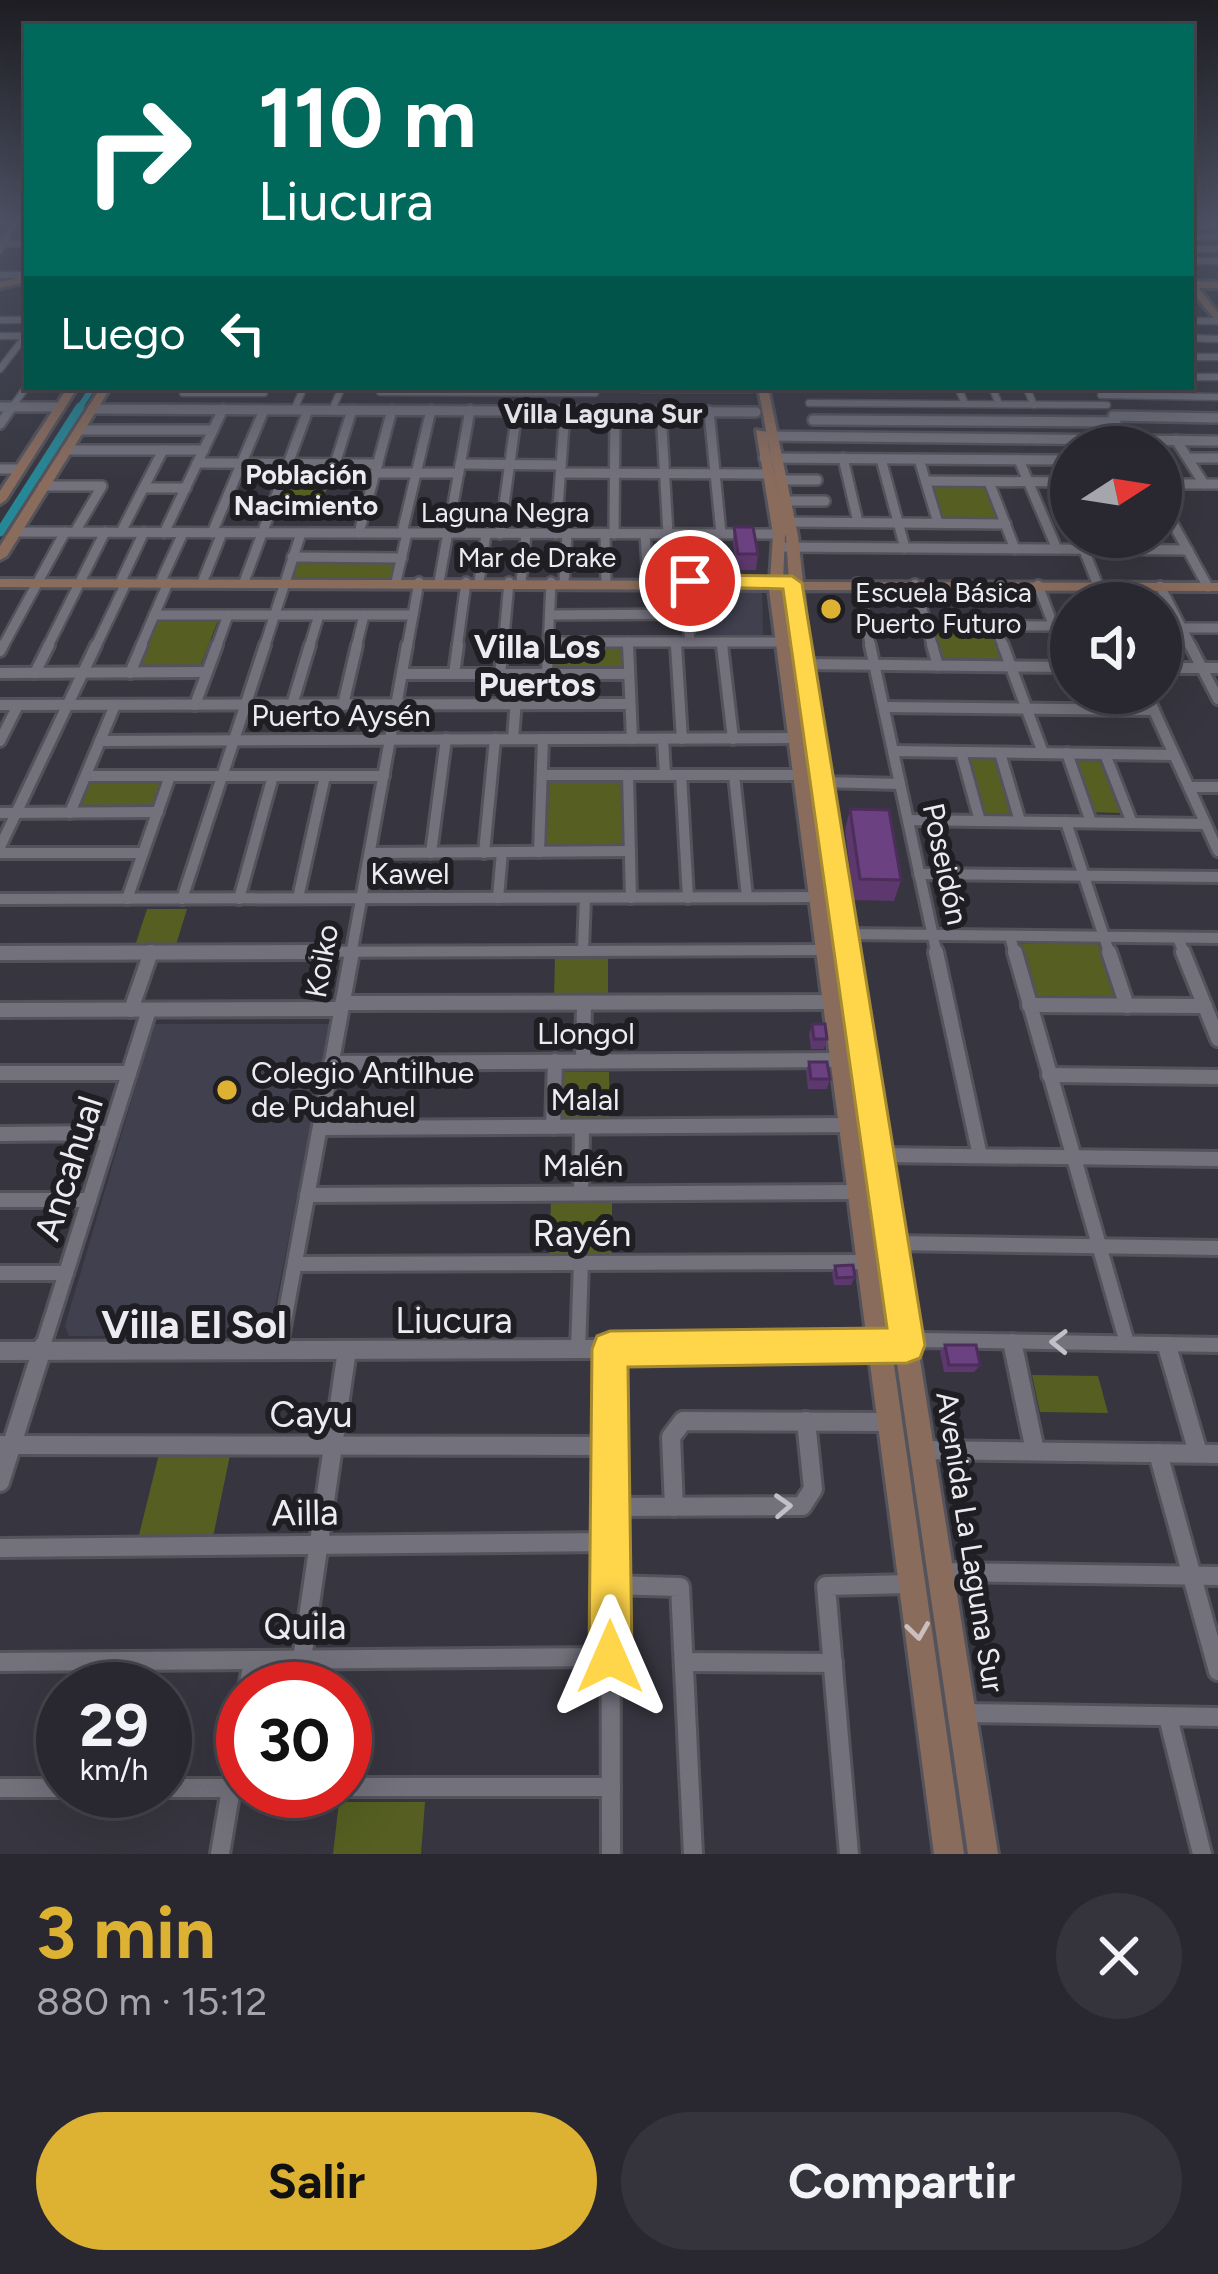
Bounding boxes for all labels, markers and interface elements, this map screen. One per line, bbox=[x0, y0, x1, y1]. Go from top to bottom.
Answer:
text: 110 m bbox=[258, 67, 477, 168]
icon: right bbox=[60, 72, 216, 228]
text: Liucura bbox=[258, 169, 434, 234]
icon: left bbox=[210, 300, 276, 366]
text: Luego bbox=[60, 306, 186, 360]
district label: Villa Laguna Sur bbox=[503, 397, 703, 430]
north arrow bbox=[1050, 426, 1182, 558]
map controls bbox=[1050, 426, 1182, 714]
district label: Población Nacimiento bbox=[234, 458, 378, 522]
street label: Laguna Negra bbox=[421, 496, 589, 529]
pin bbox=[639, 530, 741, 632]
street label: Mar de Drake bbox=[458, 541, 616, 574]
icon: arrive bbox=[657, 548, 723, 614]
place label: Escuela Básica Puerto Futuro bbox=[855, 576, 1032, 640]
button: sound bbox=[1050, 582, 1182, 714]
marker: Escuela Básica Puerto Futuro bbox=[818, 596, 844, 622]
district label: Villa Los Puertos bbox=[474, 627, 600, 704]
street label: Puerto Aysén bbox=[251, 697, 431, 734]
street label: Poseidón bbox=[915, 800, 976, 928]
street label: Kawel bbox=[370, 855, 450, 892]
street label: Koiko bbox=[297, 921, 346, 1001]
street label: Llongol bbox=[537, 1015, 635, 1052]
place label: Colegio Antilhue de Pudahuel bbox=[251, 1054, 474, 1125]
marker: Colegio Antilhue de Pudahuel bbox=[214, 1077, 240, 1103]
street label: Malal bbox=[550, 1081, 620, 1118]
street label: Ancahual bbox=[25, 1091, 112, 1246]
street label: Malén bbox=[543, 1147, 623, 1184]
street label: Rayén bbox=[533, 1212, 631, 1255]
street label: Liucura bbox=[395, 1299, 513, 1342]
district label: Villa El Sol bbox=[101, 1301, 287, 1348]
one-way arrow bbox=[1049, 1329, 1067, 1355]
street label: Avenida La Laguna Sur bbox=[928, 1389, 1013, 1695]
street label: Cayu bbox=[269, 1393, 353, 1436]
street label: Ailla bbox=[271, 1490, 339, 1535]
one-way arrow bbox=[774, 1493, 793, 1519]
position arrow bbox=[547, 1594, 673, 1720]
street label: Quila bbox=[264, 1605, 346, 1648]
one-way arrow bbox=[904, 1621, 930, 1640]
speed limit sign: 30 bbox=[216, 1662, 372, 1818]
text: 29 bbox=[79, 1689, 149, 1761]
text: km/h bbox=[80, 1751, 148, 1788]
text: 3 min bbox=[36, 1890, 216, 1976]
button: close bbox=[1056, 1893, 1182, 2019]
text: 880 m · 15:12 bbox=[36, 1978, 267, 2025]
button: Salir bbox=[36, 2112, 597, 2250]
button: Compartir bbox=[621, 2112, 1182, 2250]

